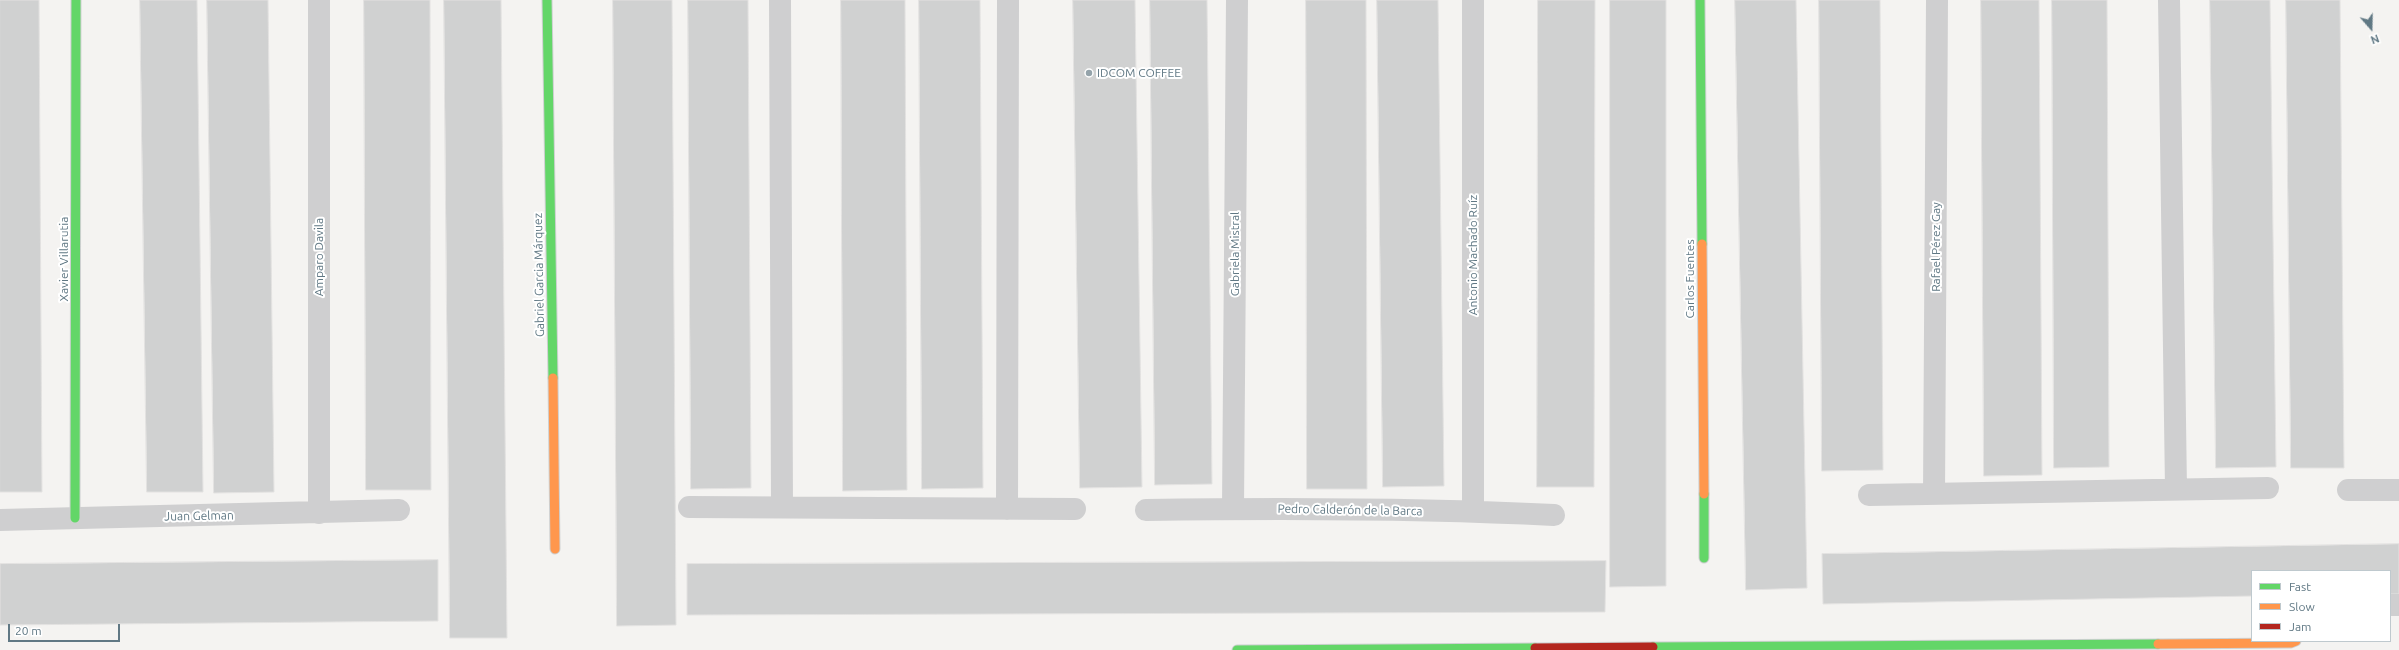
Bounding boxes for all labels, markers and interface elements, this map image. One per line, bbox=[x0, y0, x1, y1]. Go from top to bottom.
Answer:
north arrow bbox=[2351, 8, 2391, 48]
text: N bbox=[2369, 32, 2381, 46]
place label: IDCOM COFFEE bbox=[1097, 66, 1181, 80]
marker: IDCOM COFFEE bbox=[1084, 68, 1094, 78]
street label: Antonio Machado Ruíz bbox=[1466, 195, 1480, 315]
street label: Rafael Pérez Gay bbox=[1929, 202, 1943, 292]
street label: Gabriela Mistral bbox=[1228, 212, 1242, 296]
street label: Gabriel Garcia Márquez bbox=[531, 213, 547, 337]
street label: Xavier Villarutia bbox=[57, 217, 71, 301]
street label: Amparo Davila bbox=[312, 218, 326, 296]
street label: Carlos Fuentes bbox=[1683, 239, 1697, 319]
street label: Pedro Calderón de la Barca bbox=[1277, 502, 1423, 518]
street label: Juan Gelman bbox=[164, 508, 234, 524]
legend bbox=[2251, 570, 2391, 642]
text: Fast bbox=[2289, 580, 2311, 593]
text: Slow bbox=[2289, 600, 2315, 613]
scale bar bbox=[10, 616, 122, 642]
text: Jam bbox=[2289, 620, 2311, 633]
text: 20 m bbox=[15, 624, 42, 637]

